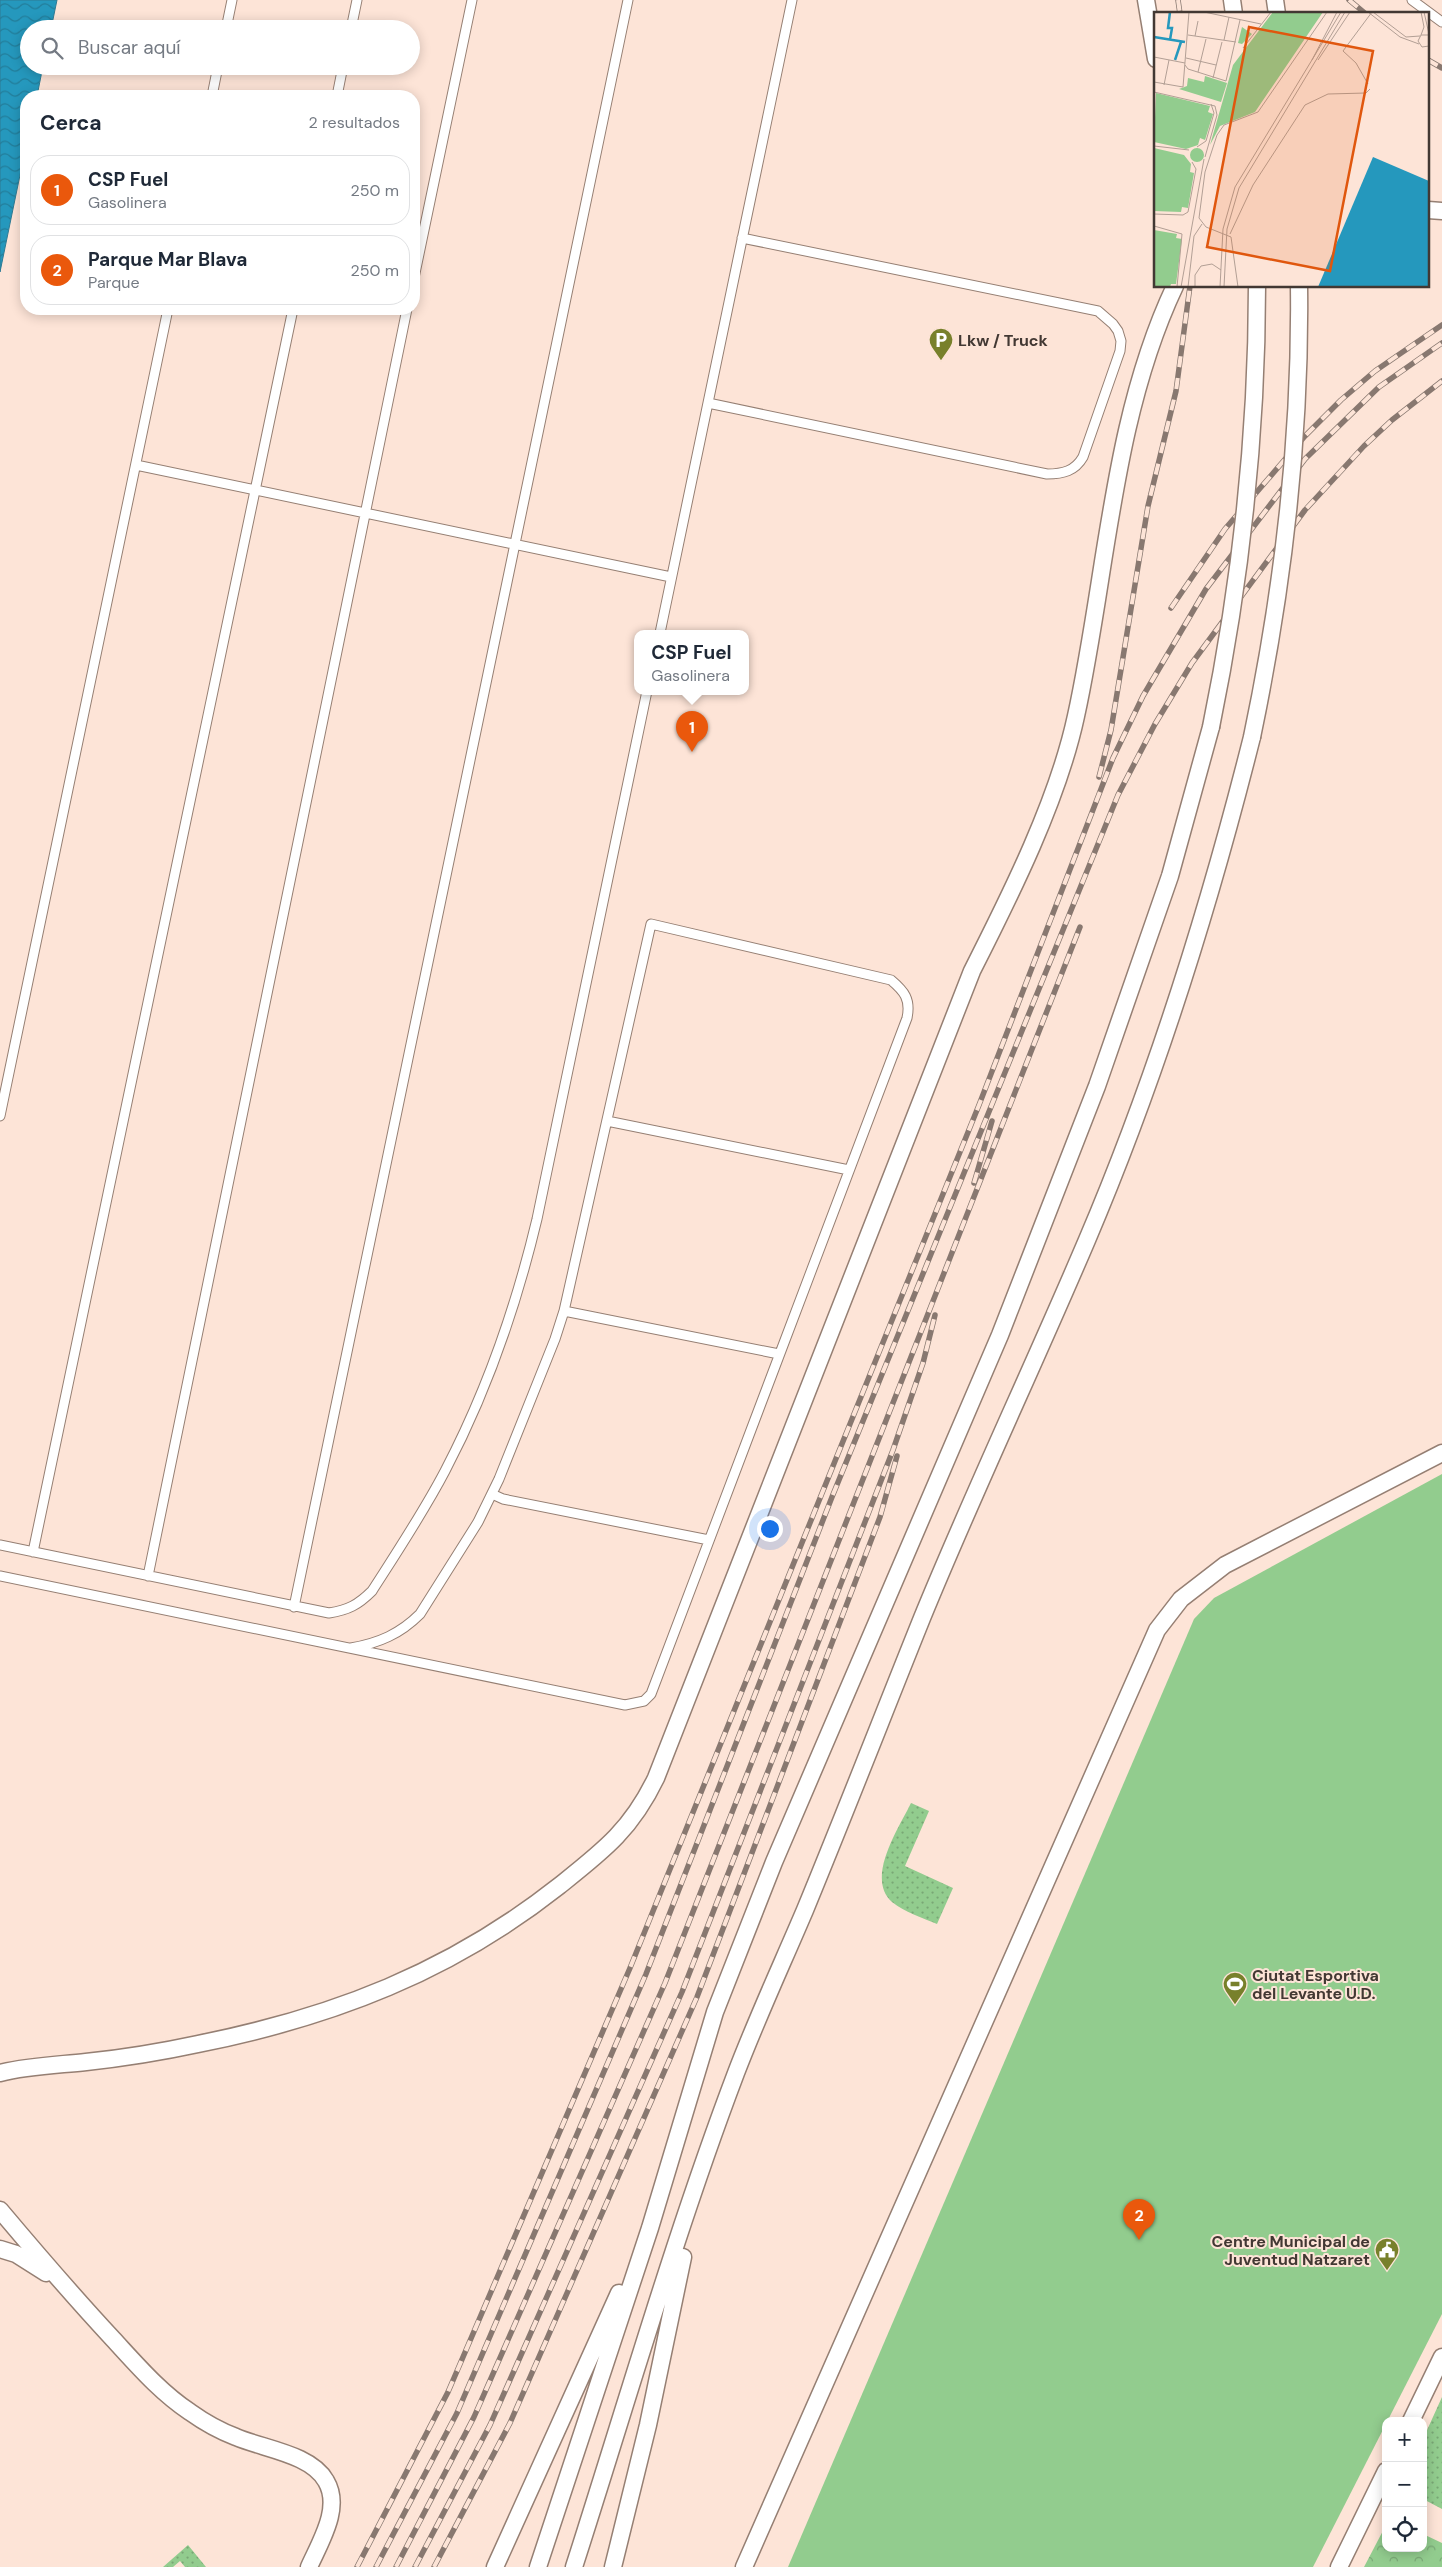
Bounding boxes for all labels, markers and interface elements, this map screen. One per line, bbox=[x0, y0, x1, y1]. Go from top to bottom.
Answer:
inset map bbox=[1154, 12, 1430, 288]
search box bbox=[20, 20, 420, 75]
icon: search bbox=[38, 34, 66, 62]
text: Buscar aquí bbox=[78, 35, 181, 60]
text: Cerca bbox=[40, 109, 102, 137]
text: 2 resultados bbox=[309, 112, 400, 133]
text: CSP Fuel bbox=[88, 167, 168, 192]
text: 1 bbox=[54, 180, 60, 201]
text: 250 m bbox=[351, 180, 399, 201]
text: Gasolinera bbox=[88, 192, 167, 213]
text: Parque Mar Blava bbox=[88, 247, 247, 272]
text: 2 bbox=[52, 260, 62, 281]
text: 250 m bbox=[351, 260, 399, 281]
text: Parque bbox=[88, 272, 140, 293]
parking icon: Lkw / Truck bbox=[928, 327, 954, 361]
place label: Lkw / Truck bbox=[958, 330, 1049, 351]
popup bbox=[634, 630, 749, 695]
text: CSP Fuel bbox=[651, 640, 732, 665]
text: Gasolinera bbox=[651, 665, 730, 686]
pin: 1 bbox=[676, 711, 708, 752]
your location bbox=[757, 1516, 783, 1542]
place label: Ciutat Esportiva del Levante U.D. bbox=[1252, 1965, 1379, 2004]
sports icon: Ciutat Esportiva del Levante U.D. bbox=[1222, 1971, 1248, 2005]
pin: 2 bbox=[1123, 2199, 1155, 2240]
place label: Centre Municipal de Juventud Natzaret bbox=[1212, 2231, 1370, 2270]
public building icon: Centre Municipal de Juventud Natzaret bbox=[1374, 2237, 1400, 2271]
map controls bbox=[1382, 2417, 1427, 2552]
button: + bbox=[1382, 2417, 1427, 2462]
button: − bbox=[1382, 2462, 1427, 2507]
button: locate bbox=[1382, 2507, 1427, 2552]

